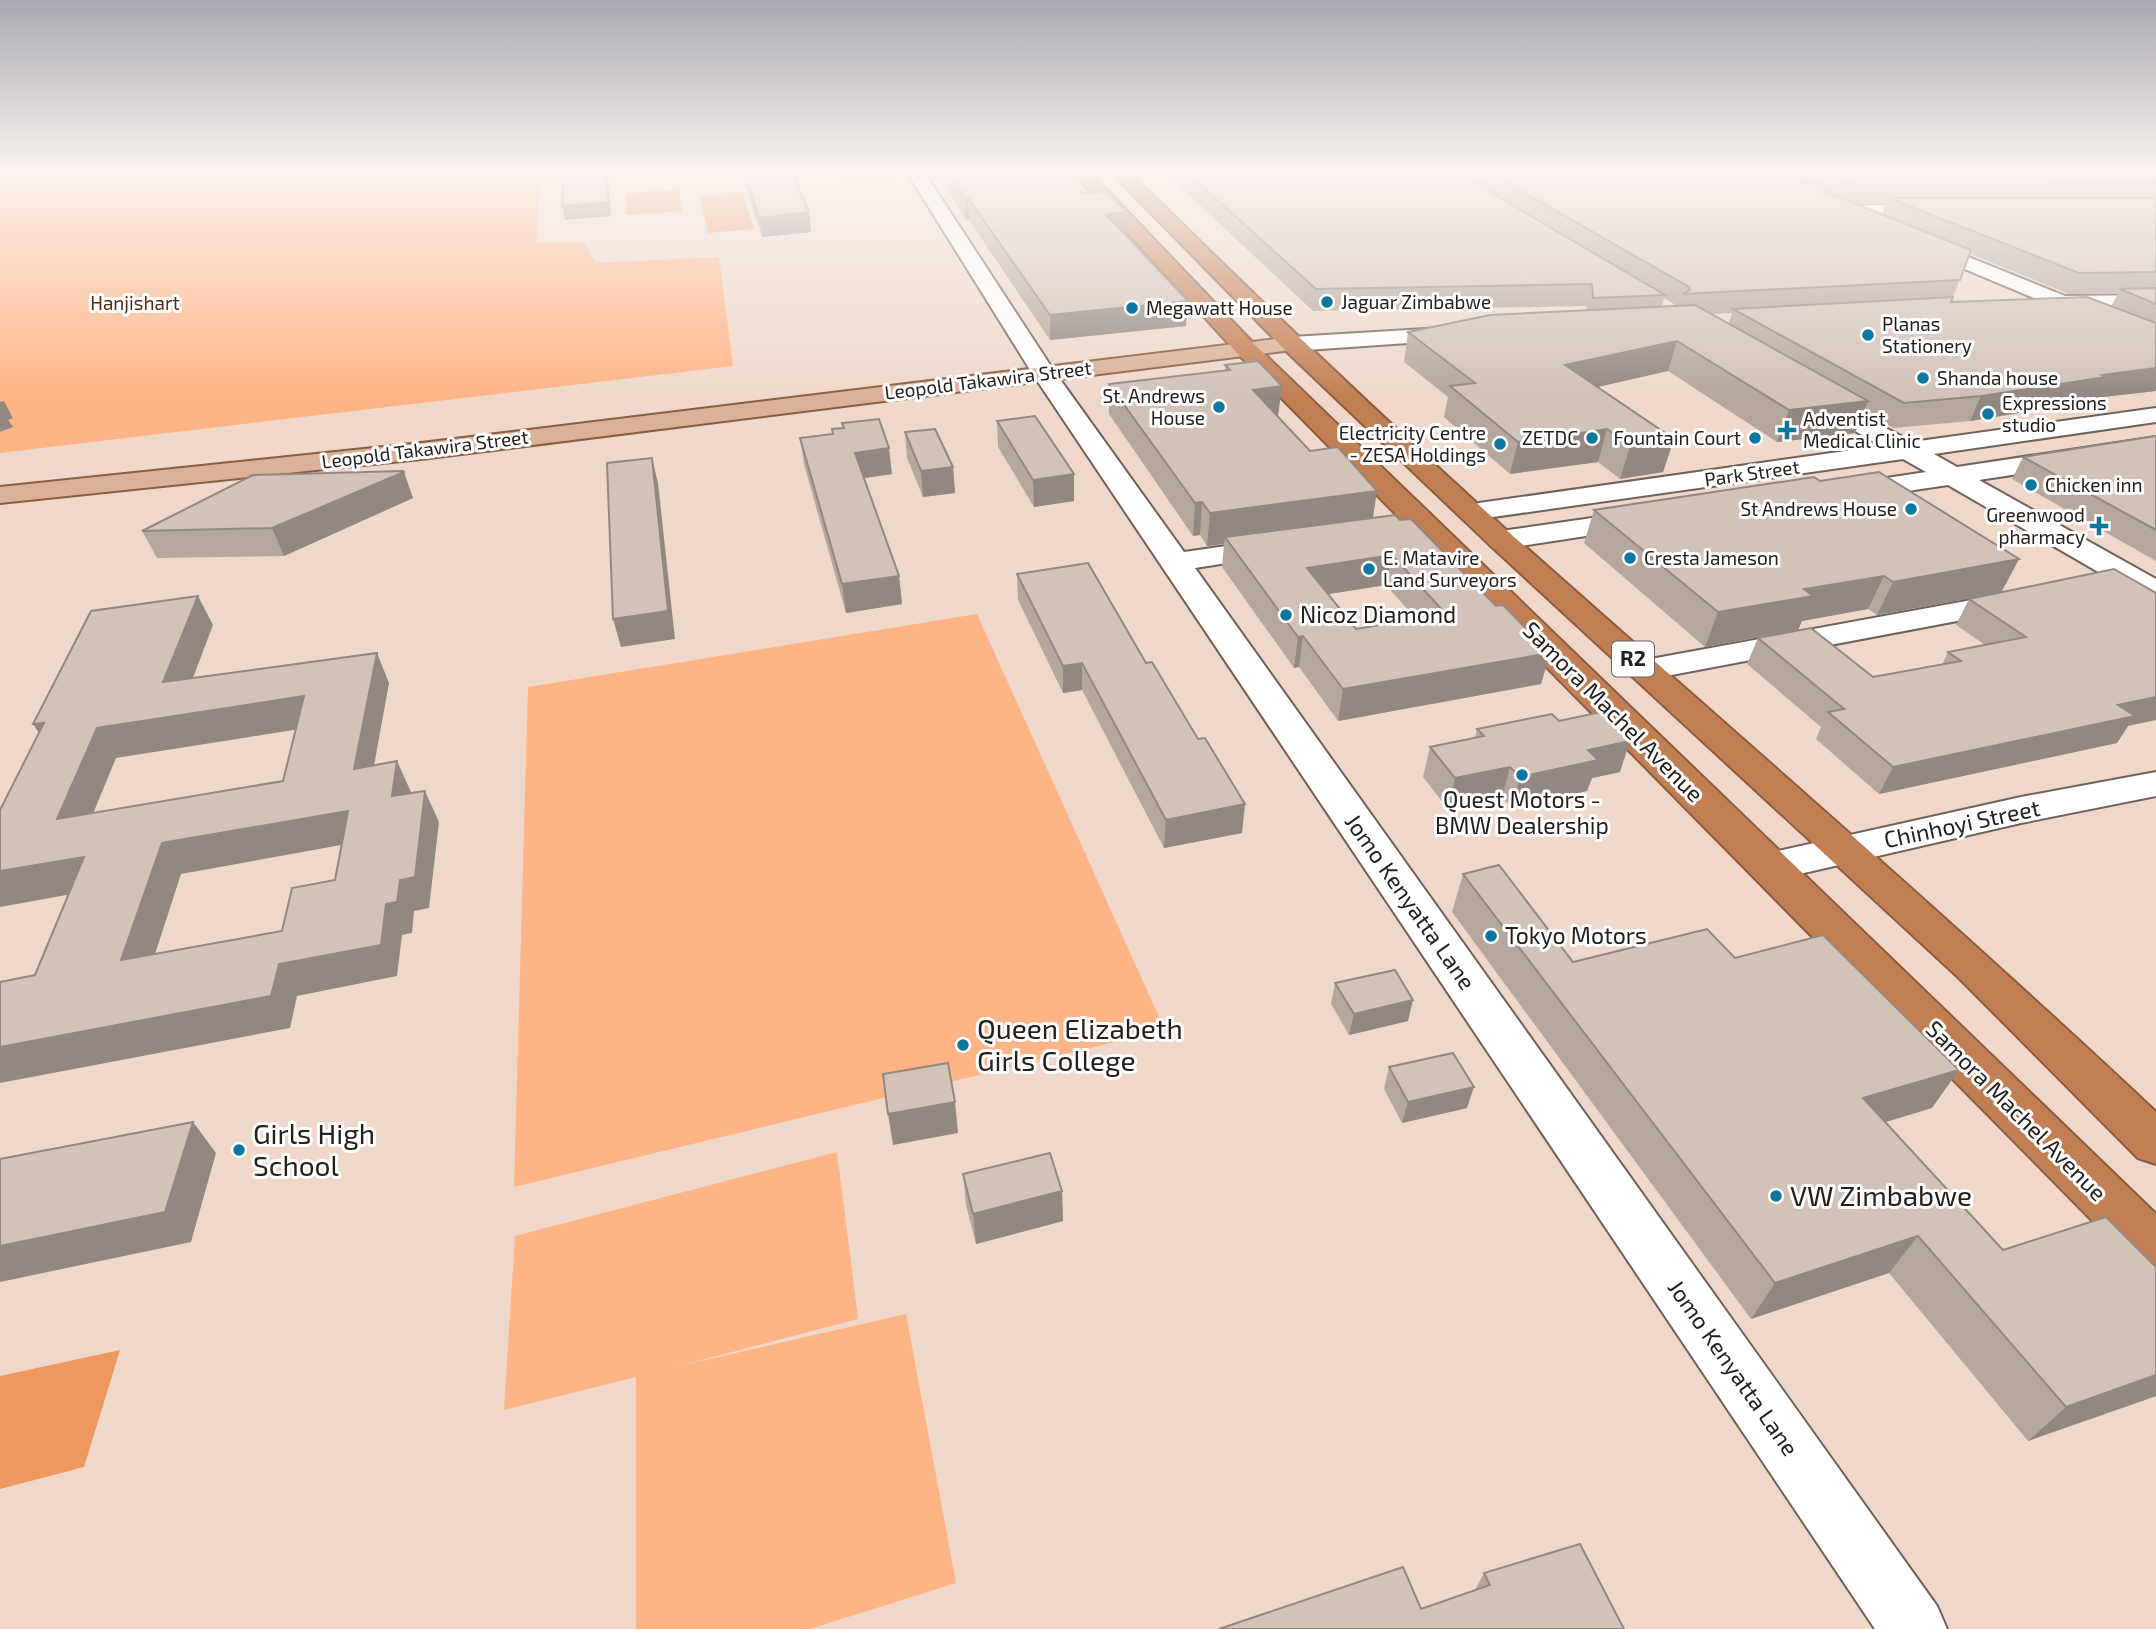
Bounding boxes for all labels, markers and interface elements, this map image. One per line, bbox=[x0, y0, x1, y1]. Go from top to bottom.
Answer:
place label: Jaguar Zimbabwe bbox=[1341, 290, 1491, 313]
park label: Hanjishart bbox=[90, 291, 180, 314]
marker: Jaguar Zimbabwe bbox=[1319, 294, 1335, 310]
place label: Megawatt House bbox=[1146, 296, 1293, 319]
marker: Megawatt House bbox=[1124, 300, 1140, 316]
place label: Planas Stationery bbox=[1882, 312, 1972, 357]
marker: Planas Stationery bbox=[1860, 327, 1876, 343]
street label: Leopold Takawira Street bbox=[883, 355, 1093, 404]
place label: Shanda house bbox=[1937, 366, 2058, 389]
marker: Shanda house bbox=[1915, 370, 1931, 386]
place label: St. Andrews House bbox=[1102, 384, 1205, 429]
place label: Expressions studio bbox=[2002, 391, 2107, 436]
marker: St. Andrews House bbox=[1211, 399, 1227, 415]
marker: Expressions studio bbox=[1980, 406, 1996, 422]
place label: Adventist Medical Clinic bbox=[1803, 407, 1921, 452]
marker: Adventist Medical Clinic bbox=[1777, 420, 1797, 440]
place label: Electricity Centre - ZESA Holdings bbox=[1339, 421, 1486, 466]
street label: Leopold Takawira Street bbox=[320, 424, 530, 473]
place label: ZETDC bbox=[1522, 426, 1578, 449]
place label: Fountain Court bbox=[1613, 426, 1741, 449]
marker: ZETDC bbox=[1584, 430, 1600, 446]
marker: Fountain Court bbox=[1747, 430, 1763, 446]
marker: Electricity Centre - ZESA Holdings bbox=[1492, 436, 1508, 452]
street label: Park Street bbox=[1703, 454, 1801, 491]
place label: Chicken inn bbox=[2045, 473, 2143, 496]
marker: Chicken inn bbox=[2023, 477, 2039, 493]
place label: St Andrews House bbox=[1740, 497, 1897, 520]
marker: St Andrews House bbox=[1903, 501, 1919, 517]
place label: Greenwood pharmacy bbox=[1986, 503, 2085, 548]
marker: Greenwood pharmacy bbox=[2091, 518, 2107, 534]
place label: E. Matavire Land Surveyors bbox=[1383, 546, 1517, 591]
place label: Cresta Jameson bbox=[1644, 546, 1779, 569]
marker: Cresta Jameson bbox=[1622, 550, 1638, 566]
marker: E. Matavire Land Surveyors bbox=[1361, 561, 1377, 577]
place label: Nicoz Diamond bbox=[1300, 600, 1456, 628]
marker: Nicoz Diamond bbox=[1278, 607, 1294, 623]
street label: Samora Machel Avenue bbox=[1518, 615, 1710, 807]
road number: R2 bbox=[1612, 642, 1654, 676]
marker: Quest Motors - BMW Dealership bbox=[1514, 767, 1530, 783]
place label: Quest Motors - BMW Dealership bbox=[1435, 785, 1609, 839]
street label: Chinhoyi Street bbox=[1881, 793, 2043, 853]
street label: Jomo Kenyatta Lane bbox=[1340, 808, 1482, 995]
place label: Tokyo Motors bbox=[1505, 921, 1647, 949]
marker: Tokyo Motors bbox=[1483, 928, 1499, 944]
place label: Queen Elizabeth Girls College bbox=[977, 1011, 1183, 1077]
street label: Samora Machel Avenue bbox=[1921, 1014, 2113, 1206]
marker: Queen Elizabeth Girls College bbox=[955, 1037, 971, 1053]
place label: Girls High School bbox=[253, 1116, 375, 1182]
marker: Girls High School bbox=[231, 1142, 247, 1158]
place label: VW Zimbabwe bbox=[1790, 1178, 1972, 1212]
marker: VW Zimbabwe bbox=[1768, 1188, 1784, 1204]
street label: Jomo Kenyatta Lane bbox=[1663, 1274, 1805, 1461]

